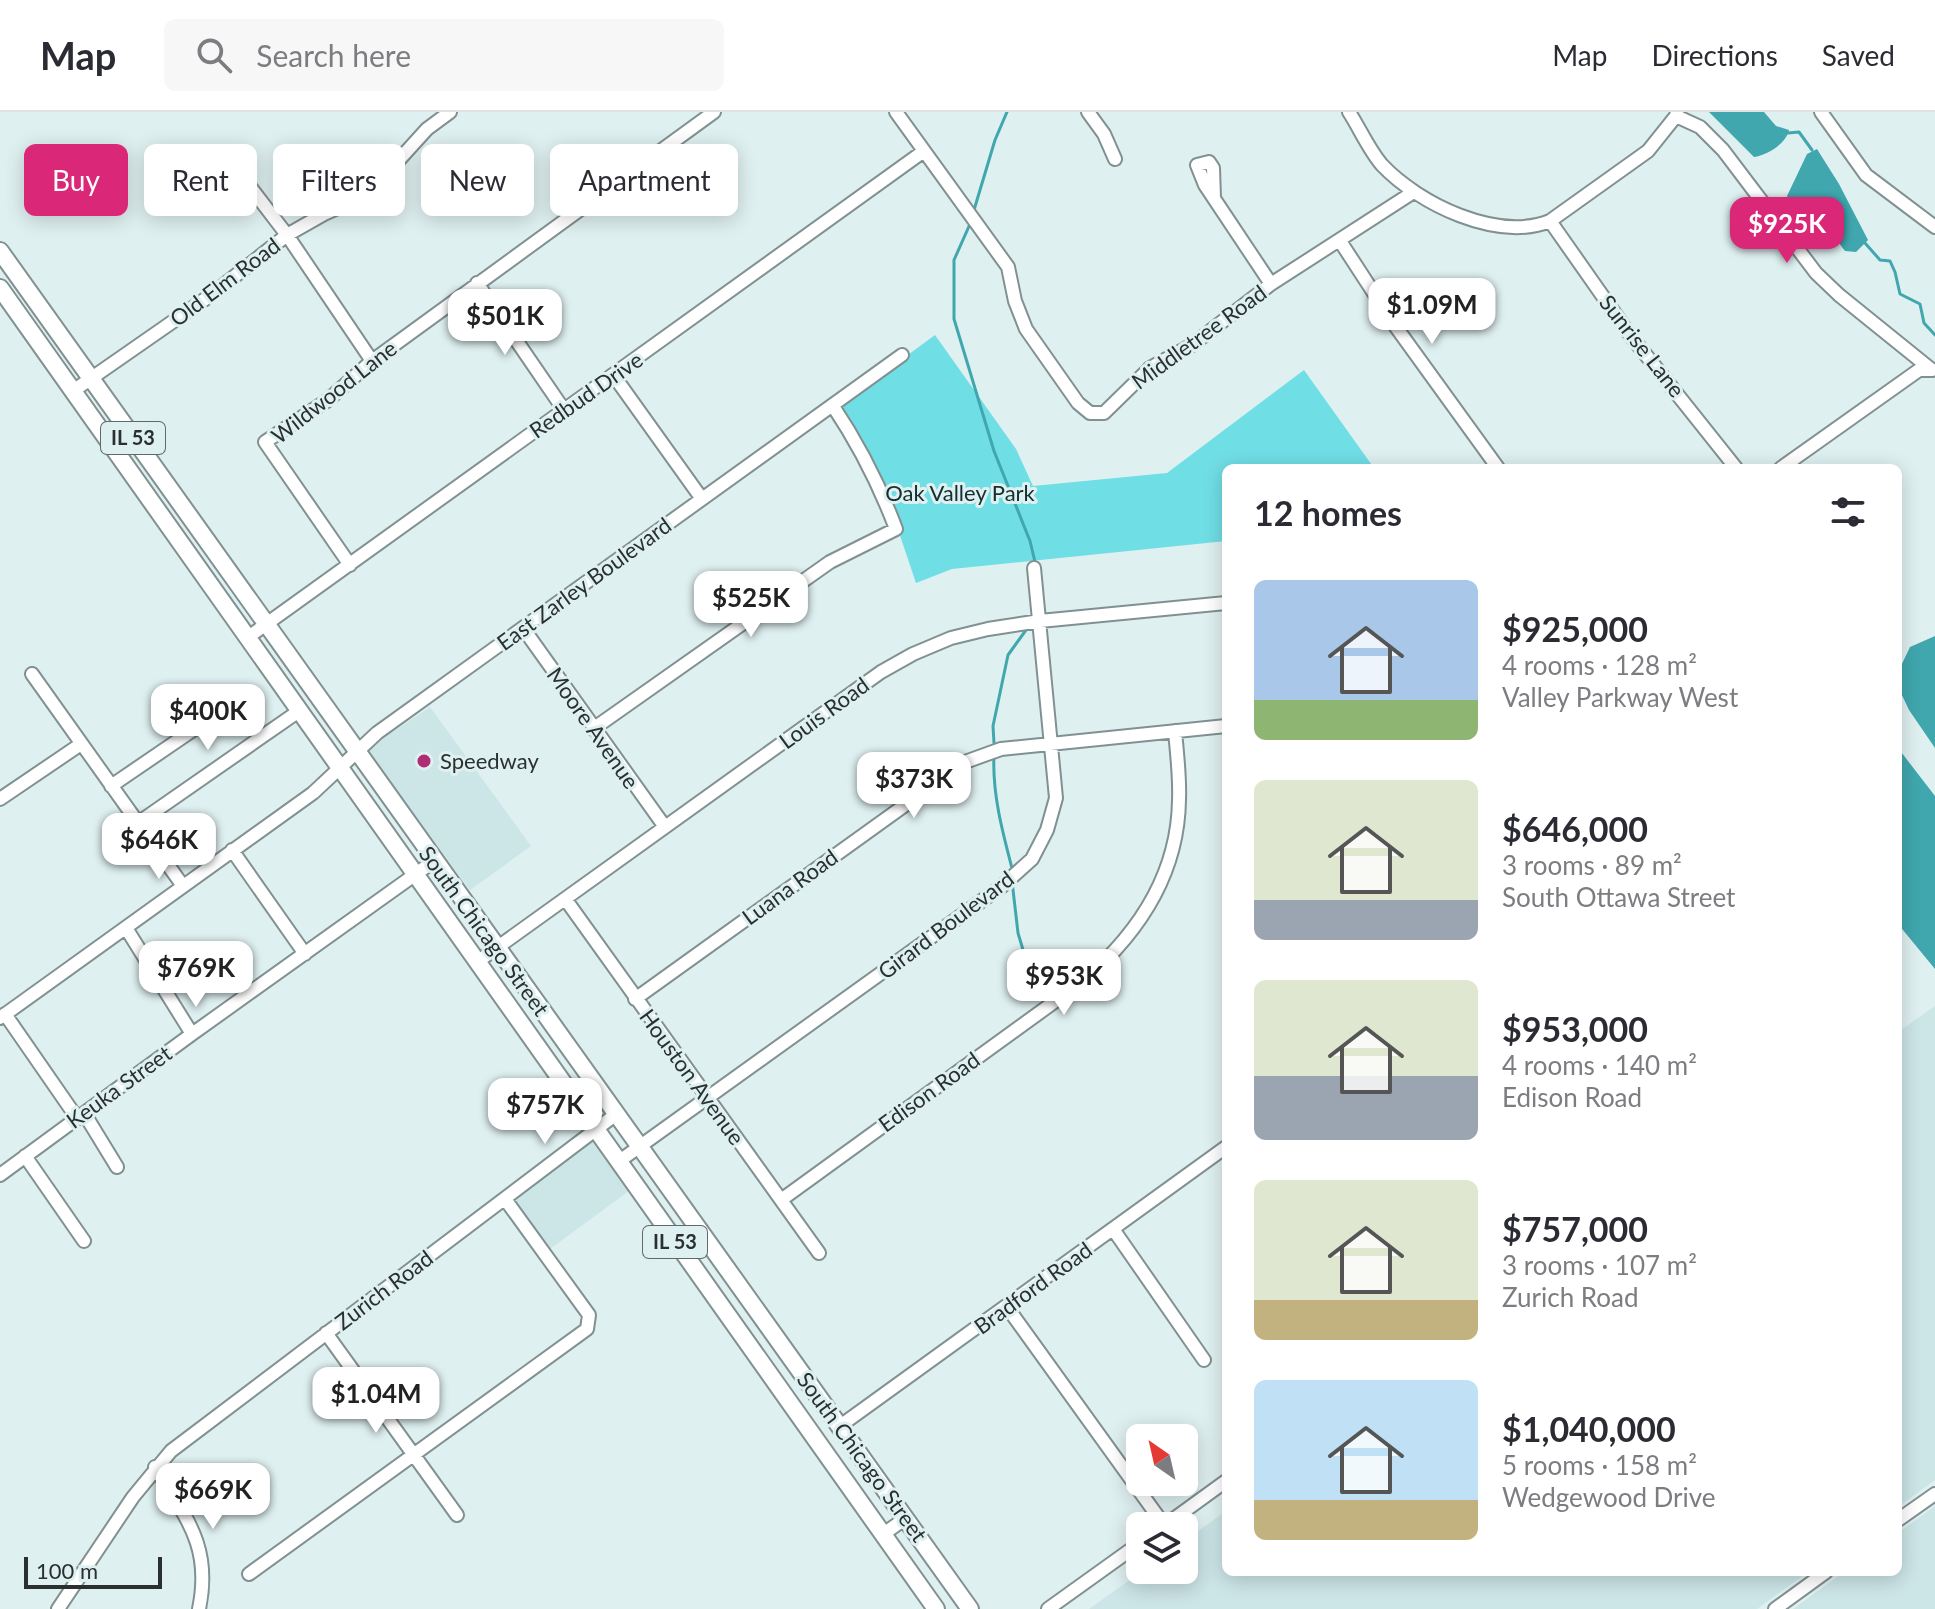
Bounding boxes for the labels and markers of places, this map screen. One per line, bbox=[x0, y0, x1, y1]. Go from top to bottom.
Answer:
pin: $925K bbox=[1731, 197, 1843, 265]
pin: $1.09M bbox=[1367, 278, 1497, 346]
pin: $501K bbox=[449, 289, 561, 357]
pin: $525K bbox=[695, 571, 807, 639]
pin: $400K bbox=[152, 684, 264, 752]
place label: Speedway bbox=[440, 747, 539, 774]
marker: Speedway bbox=[415, 752, 433, 770]
pin: $373K bbox=[858, 752, 970, 820]
pin: $646K bbox=[103, 813, 215, 881]
pin: $769K bbox=[140, 941, 252, 1009]
pin: $953K bbox=[1008, 949, 1120, 1017]
pin: $757K bbox=[489, 1078, 601, 1146]
pin: $1.04M bbox=[311, 1367, 441, 1435]
pin: $669K bbox=[157, 1463, 269, 1531]

